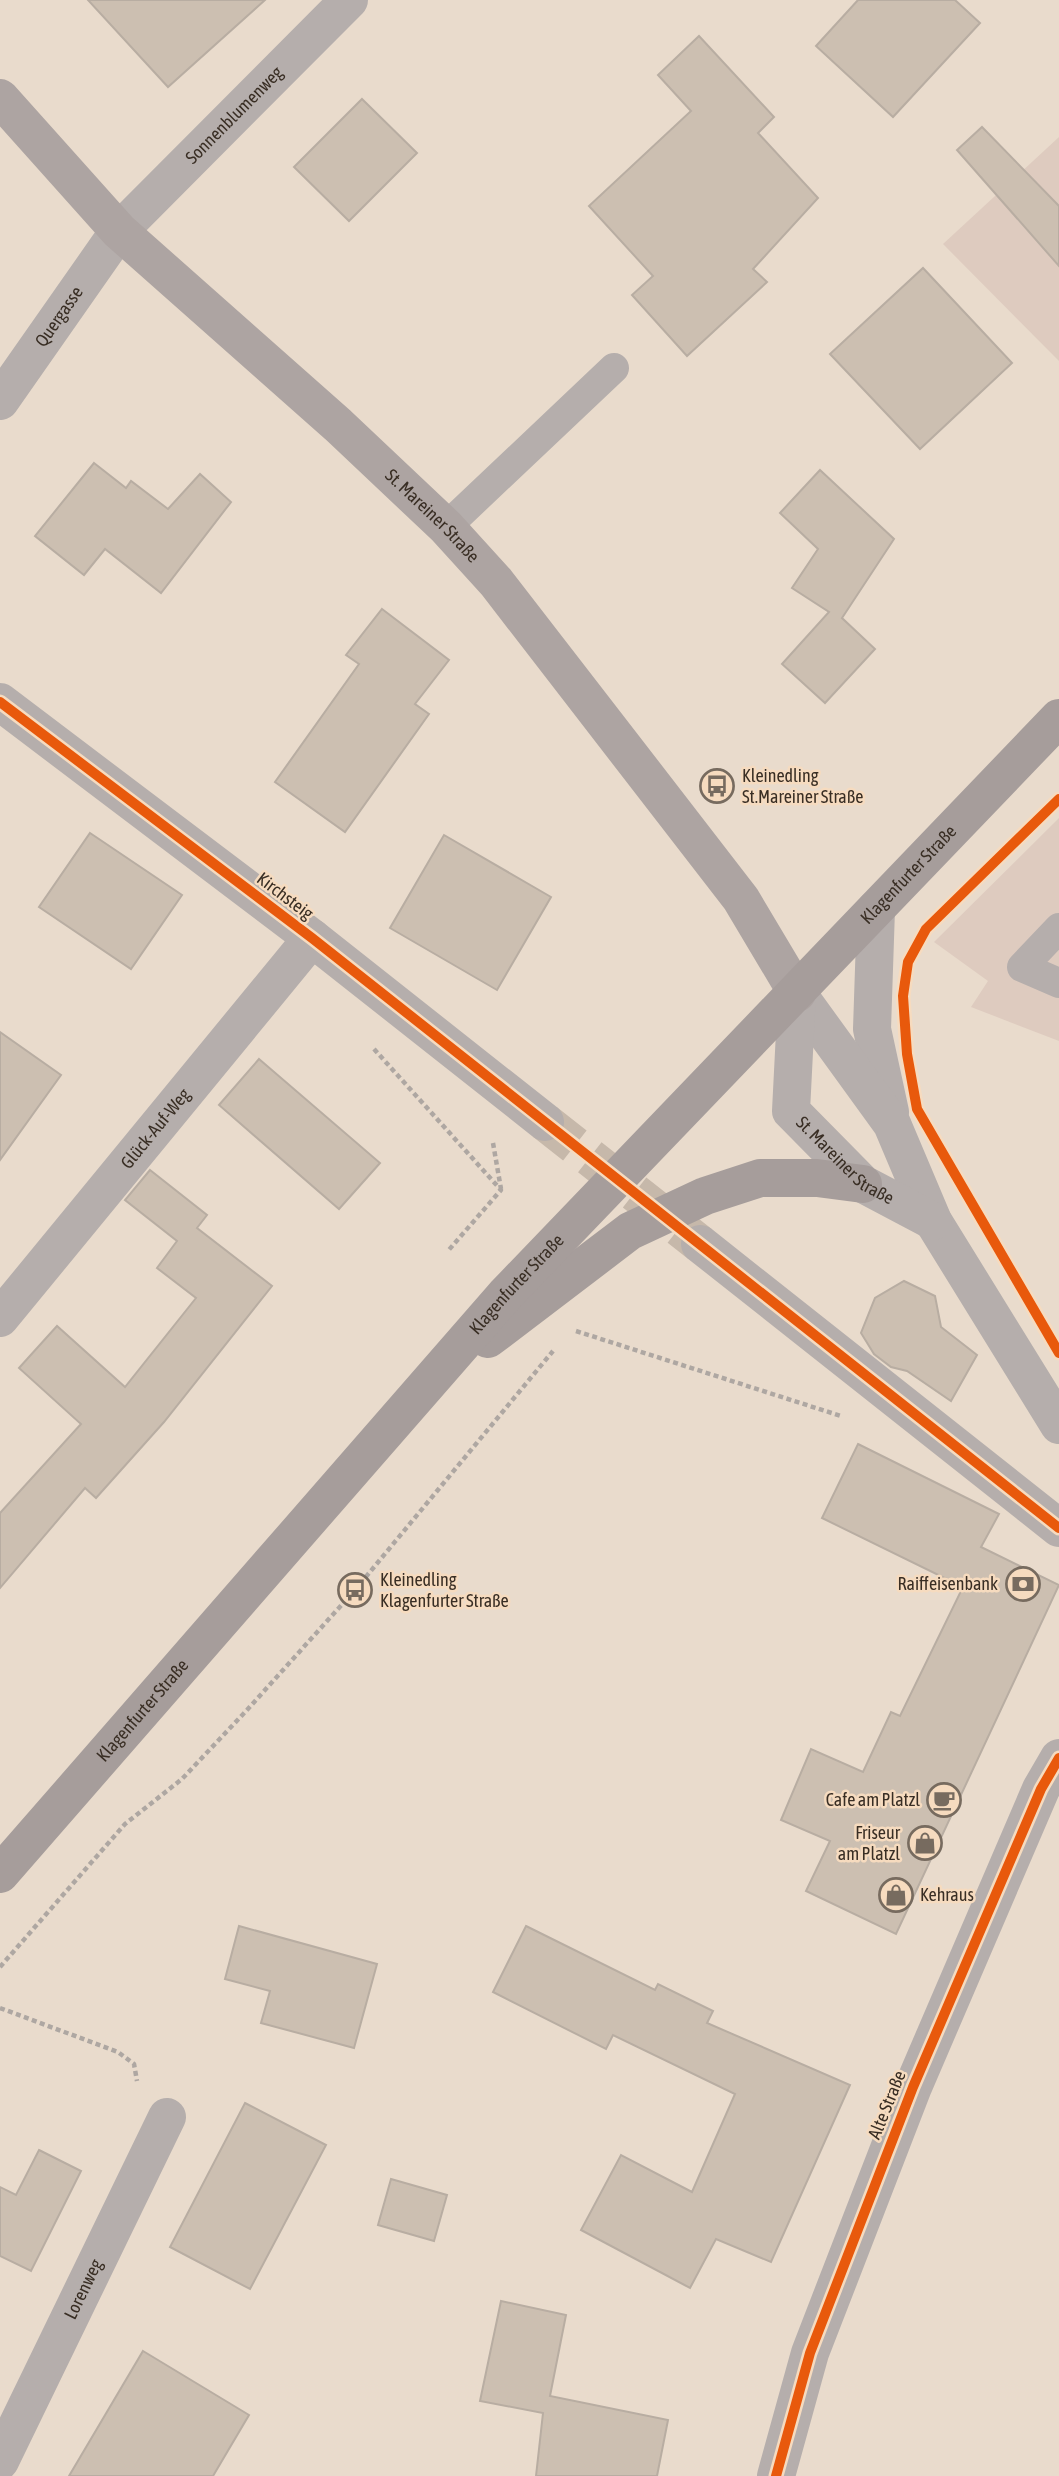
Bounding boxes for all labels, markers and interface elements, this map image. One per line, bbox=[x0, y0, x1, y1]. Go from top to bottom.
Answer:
street label: Sonnenblumenweg bbox=[181, 62, 287, 168]
street label: Quergasse bbox=[30, 282, 87, 351]
street label: St. Mareiner Straße bbox=[381, 464, 484, 567]
place label: Kleinedling St.Mareiner Straße bbox=[742, 765, 863, 807]
bus stop icon: Kleinedling St.Mareiner Straße bbox=[698, 767, 736, 805]
street label: Klagenfurter Straße bbox=[856, 821, 960, 928]
street label: Kirchsteig bbox=[253, 868, 318, 924]
street label: Glück-Auf-Weg bbox=[116, 1084, 194, 1173]
street label: St. Mareiner Straße bbox=[792, 1112, 898, 1208]
street label: Klagenfurter Straße bbox=[465, 1230, 568, 1338]
bank icon: Raiffeisenbank bbox=[1004, 1565, 1042, 1603]
place label: Kleinedling Klagenfurter Straße bbox=[380, 1569, 509, 1611]
bus stop icon: Kleinedling Klagenfurter Straße bbox=[336, 1571, 374, 1609]
place label: Raiffeisenbank bbox=[898, 1573, 998, 1594]
street label: Klagenfurter Straße bbox=[92, 1655, 193, 1766]
cafe icon: Cafe am Platzl bbox=[925, 1781, 963, 1819]
place label: Cafe am Platzl bbox=[826, 1789, 920, 1810]
place label: Friseur am Platzl bbox=[838, 1822, 901, 1864]
shop icon: Friseur am Platzl bbox=[906, 1824, 944, 1862]
shop icon: Kehraus bbox=[877, 1876, 915, 1914]
place label: Kehraus bbox=[920, 1884, 974, 1905]
street label: Alte Straße bbox=[863, 2068, 910, 2142]
street label: Lorenweg bbox=[60, 2255, 107, 2322]

